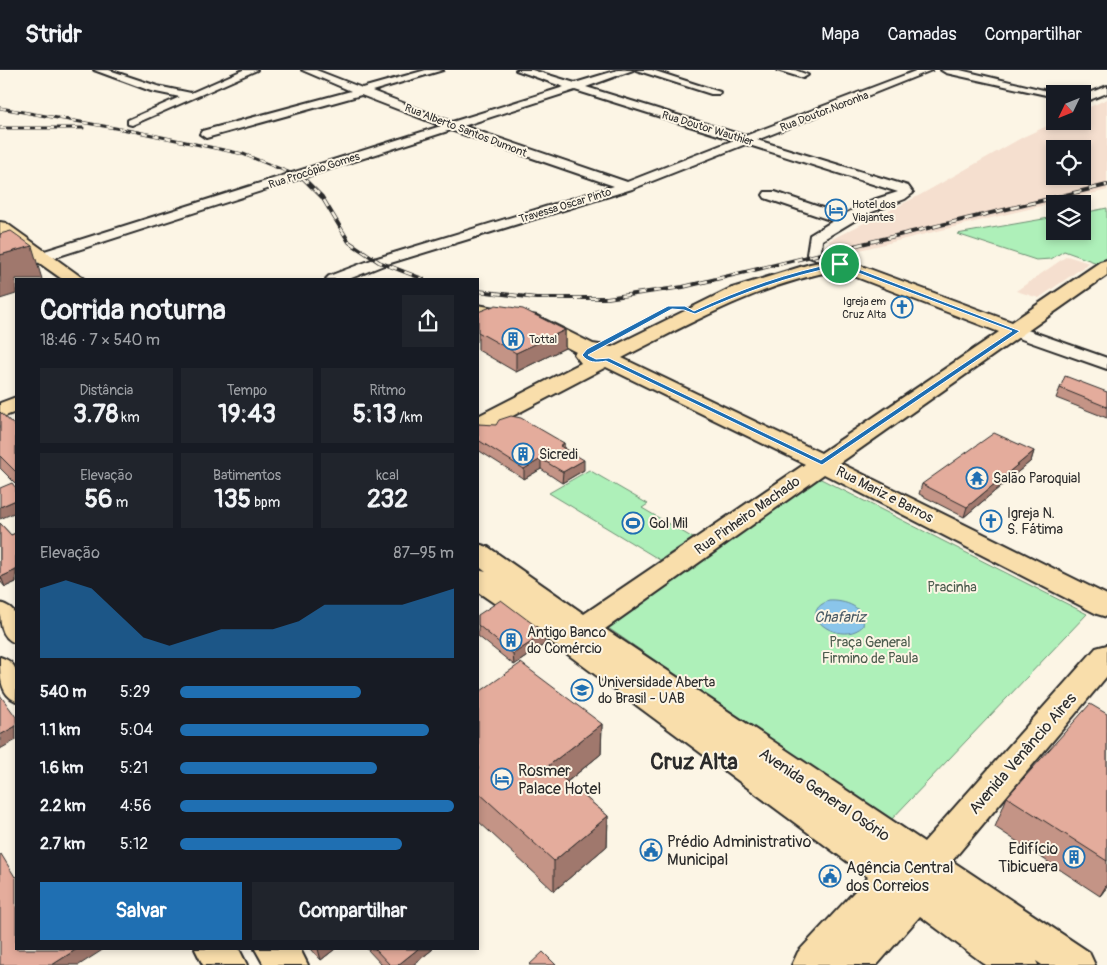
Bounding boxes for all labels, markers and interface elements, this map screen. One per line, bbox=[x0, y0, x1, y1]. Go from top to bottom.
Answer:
text: Stridr bbox=[25, 20, 82, 49]
text: Mapa bbox=[821, 23, 859, 46]
text: Camadas bbox=[887, 23, 957, 46]
text: Compartilhar bbox=[985, 23, 1082, 46]
north arrow bbox=[1046, 85, 1091, 130]
map controls bbox=[1046, 85, 1091, 240]
street label: Rua Doutor Noronha bbox=[778, 89, 870, 134]
street label: Rua Alberto Santos Dumont bbox=[403, 101, 529, 160]
street label: Rua Doutor Wauthier bbox=[660, 108, 755, 149]
button: locate bbox=[1046, 140, 1091, 185]
street label: Rua Procópio Gomes bbox=[267, 150, 361, 191]
street label: Travessa Oscar Pinto bbox=[517, 185, 613, 226]
button: layers bbox=[1046, 195, 1091, 240]
hotel icon: Hotel dos Viajantes bbox=[824, 198, 848, 222]
place label: Hotel dos Viajantes bbox=[852, 198, 896, 224]
pin bbox=[819, 243, 861, 285]
icon: arrive bbox=[826, 250, 854, 278]
text: Corrida noturna bbox=[40, 293, 226, 328]
button: share bbox=[402, 295, 454, 347]
place label: Igreja em Cruz Alta bbox=[842, 295, 886, 321]
church icon: Igreja em Cruz Alta bbox=[890, 295, 914, 319]
building icon: Tottal bbox=[501, 327, 525, 351]
text: 18:46 · 7 × 540 m bbox=[40, 330, 160, 350]
place label: Tottal bbox=[529, 333, 557, 346]
text: Distância bbox=[79, 382, 133, 399]
text: Tempo bbox=[227, 382, 267, 399]
text: Ritmo bbox=[370, 382, 406, 399]
text: 3.78 bbox=[73, 399, 118, 430]
text: 19:43 bbox=[218, 399, 276, 430]
text: 5:13 bbox=[353, 399, 396, 430]
text: km bbox=[118, 409, 140, 426]
text: /km bbox=[396, 409, 423, 426]
building icon: Sicredi bbox=[511, 442, 535, 466]
place label: Sicredi bbox=[539, 446, 578, 463]
street label: Rua Mariz e Barros bbox=[833, 463, 937, 527]
temple icon: Salão Paroquial bbox=[965, 466, 989, 490]
text: Elevação bbox=[80, 467, 132, 484]
text: Batimentos bbox=[213, 467, 281, 484]
text: kcal bbox=[376, 467, 399, 484]
place label: Salão Paroquial bbox=[993, 470, 1081, 487]
street label: Rua Pinheiro Machado bbox=[691, 472, 804, 558]
text: 56 bbox=[85, 484, 113, 515]
text: 135 bbox=[214, 484, 251, 515]
text: 232 bbox=[367, 484, 408, 515]
text: m bbox=[113, 494, 128, 511]
text: bpm bbox=[251, 494, 280, 511]
place label: Igreja N. S. Fátima bbox=[1007, 505, 1063, 538]
church icon: Igreja N. S. Fátima bbox=[979, 509, 1003, 533]
sports icon: Gol Mil bbox=[621, 511, 645, 535]
place label: Gol Mil bbox=[649, 515, 688, 532]
text: Elevação bbox=[40, 543, 100, 563]
text: 87–95 m bbox=[393, 543, 454, 563]
park label: Pracinha bbox=[927, 579, 977, 596]
water label: Chafariz bbox=[814, 608, 868, 627]
place label: Antigo Banco do Comércio bbox=[527, 624, 607, 657]
building icon: Antigo Banco do Comércio bbox=[499, 628, 523, 652]
park label: Praça General Firmino de Paula bbox=[822, 634, 918, 667]
place label: Universidade Aberta do Brasil - UAB bbox=[598, 674, 715, 707]
school or university icon: Universidade Aberta do Brasil - UAB bbox=[570, 678, 594, 702]
text: 540 m bbox=[40, 682, 87, 702]
text: 5:29 bbox=[120, 682, 150, 702]
street label: Avenida Venâncio Aires bbox=[965, 689, 1081, 818]
text: 1.1 km bbox=[40, 720, 80, 740]
text: 5:04 bbox=[120, 720, 153, 740]
street label: Avenida General Osório bbox=[755, 744, 894, 846]
district label: Cruz Alta bbox=[650, 748, 738, 776]
text: 1.6 km bbox=[40, 758, 83, 778]
text: 5:21 bbox=[120, 758, 148, 778]
place label: Rosmer Palace Hotel bbox=[518, 761, 601, 799]
hotel icon: Rosmer Palace Hotel bbox=[490, 767, 514, 791]
text: 2.2 km bbox=[40, 796, 86, 816]
text: 4:56 bbox=[120, 796, 152, 816]
place label: Prédio Administrativo Municipal bbox=[667, 832, 812, 870]
text: 2.7 km bbox=[40, 834, 85, 854]
text: 5:12 bbox=[120, 834, 148, 854]
public building icon: Prédio Administrativo Municipal bbox=[639, 838, 663, 862]
place label: Edifício Tibicuera bbox=[998, 839, 1058, 877]
building icon: Edifício Tibicuera bbox=[1062, 845, 1086, 869]
place label: Agência Central dos Correios bbox=[846, 858, 954, 896]
public building icon: Agência Central dos Correios bbox=[818, 864, 842, 888]
button: Salvar bbox=[40, 882, 242, 940]
button: Compartilhar bbox=[252, 882, 454, 940]

